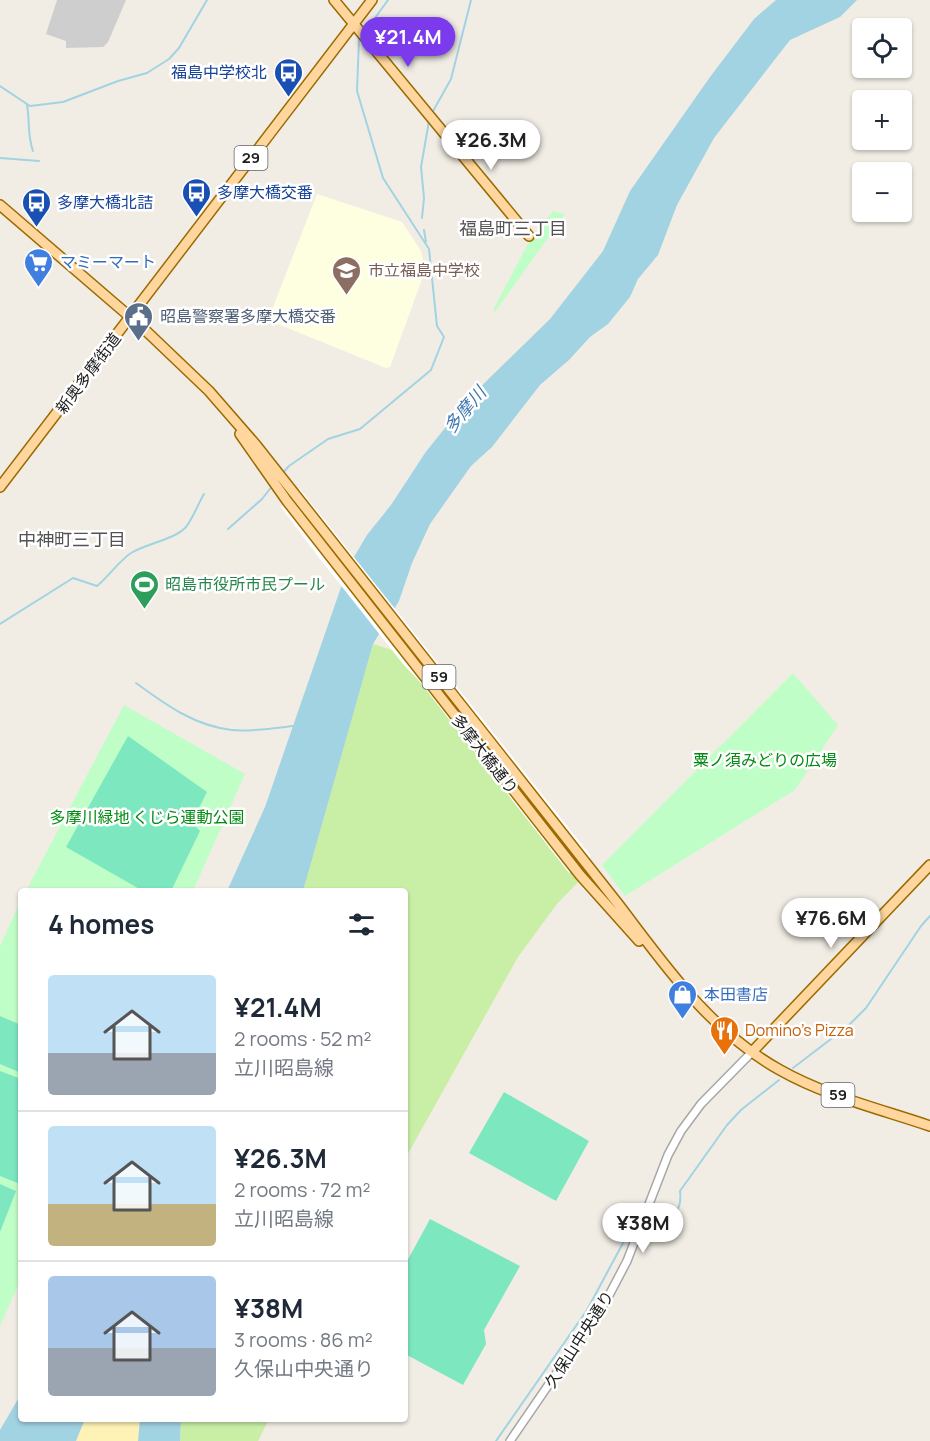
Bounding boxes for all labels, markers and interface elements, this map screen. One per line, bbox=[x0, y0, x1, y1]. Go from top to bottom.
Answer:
pin: ¥21.4M bbox=[359, 17, 457, 68]
map controls bbox=[852, 18, 912, 222]
button: locate bbox=[852, 18, 912, 78]
text: ¥21.4M bbox=[374, 23, 442, 50]
bus stop icon: 福島中学校北 bbox=[272, 56, 304, 98]
place label: 福島中学校北 bbox=[171, 61, 267, 83]
button: + bbox=[852, 90, 912, 150]
pin: ¥26.3M bbox=[442, 120, 540, 171]
text: ¥26.3M bbox=[455, 126, 527, 153]
road number: 29 bbox=[234, 146, 268, 170]
button: − bbox=[852, 162, 912, 222]
bus stop icon: 多摩大橋交番 bbox=[180, 176, 212, 218]
place label: 多摩大橋交番 bbox=[217, 181, 313, 203]
bus stop icon: 多摩大橋北詰 bbox=[20, 186, 52, 228]
place label: 多摩大橋北詰 bbox=[57, 191, 153, 213]
district label: 福島町三丁目 bbox=[459, 216, 567, 240]
supermarket icon: マミーマート bbox=[23, 246, 55, 288]
place label: マミーマート bbox=[60, 251, 156, 273]
school or university icon: 市立福島中学校 bbox=[331, 254, 363, 296]
place label: 市立福島中学校 bbox=[368, 259, 480, 281]
public building icon: 昭島警察署多摩大橋交番 bbox=[123, 300, 155, 342]
place label: 昭島警察署多摩大橋交番 bbox=[160, 305, 336, 327]
street label: 新奥多摩街道 bbox=[50, 328, 126, 418]
water label: 多摩川 bbox=[438, 379, 492, 438]
district label: 中神町三丁目 bbox=[18, 527, 126, 551]
sports icon: 昭島市役所市民プール bbox=[128, 568, 160, 610]
place label: 昭島市役所市民プール bbox=[165, 573, 325, 595]
road number: 59 bbox=[422, 665, 456, 689]
street label: 多摩大橋通り bbox=[447, 709, 523, 799]
park label: 粟ノ須みどりの広場 bbox=[693, 749, 837, 771]
park label: 多摩川緑地 くじら運動公園 bbox=[49, 806, 245, 828]
pin: ¥76.6M bbox=[782, 898, 880, 949]
text: ¥76.6M bbox=[796, 904, 866, 931]
text: 4 homes bbox=[48, 906, 154, 942]
icon: filters bbox=[345, 908, 378, 941]
shop icon: 本田書店 bbox=[667, 978, 699, 1020]
place label: 本田書店 bbox=[704, 983, 768, 1005]
text: ¥21.4M bbox=[234, 989, 322, 1025]
icon: home bbox=[96, 999, 168, 1071]
restaurant icon: Domino's Pizza bbox=[708, 1014, 740, 1056]
place label: Domino's Pizza bbox=[745, 1019, 854, 1041]
text: 2 rooms · 52 m² bbox=[234, 1025, 371, 1052]
text: 立川昭島線 bbox=[234, 1054, 334, 1081]
road number: 59 bbox=[822, 1083, 854, 1107]
text: ¥26.3M bbox=[234, 1140, 327, 1176]
icon: home bbox=[96, 1150, 168, 1222]
text: 2 rooms · 72 m² bbox=[234, 1176, 370, 1203]
pin: ¥38M bbox=[607, 1203, 679, 1254]
text: 立川昭島線 bbox=[234, 1205, 334, 1232]
text: ¥38M bbox=[616, 1209, 670, 1236]
street label: 久保山中央通り bbox=[539, 1286, 619, 1392]
text: ¥38M bbox=[234, 1290, 303, 1326]
icon: home bbox=[96, 1300, 168, 1372]
text: 3 rooms · 86 m² bbox=[234, 1326, 373, 1353]
text: 久保山中央通り bbox=[234, 1355, 374, 1382]

